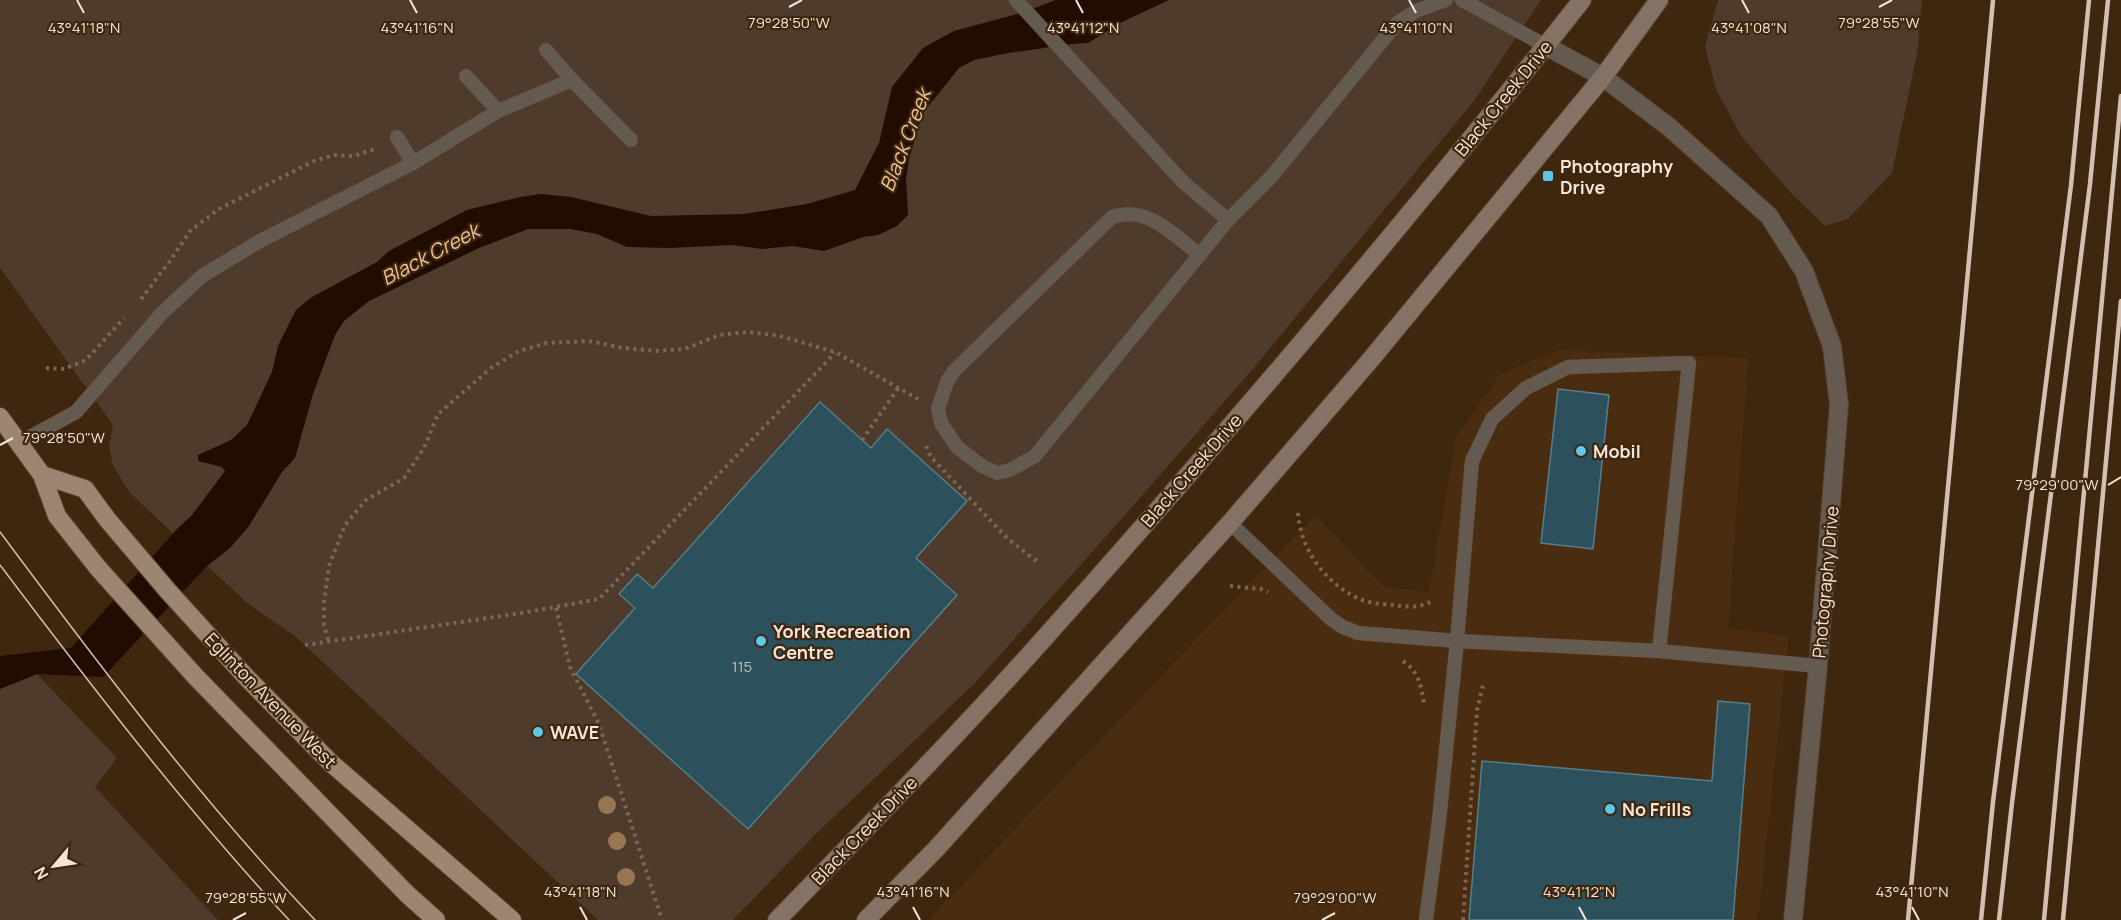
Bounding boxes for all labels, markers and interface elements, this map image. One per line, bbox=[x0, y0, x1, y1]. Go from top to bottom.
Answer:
text: 79°28'50"W bbox=[748, 12, 830, 33]
text: 79°28'55"W bbox=[1838, 12, 1920, 33]
text: 43°41'18"N bbox=[48, 17, 120, 38]
text: 43°41'16"N bbox=[380, 17, 454, 38]
text: 43°41'12"N bbox=[1047, 17, 1119, 38]
text: 43°41'10"N bbox=[1380, 17, 1452, 38]
text: 43°41'08"N bbox=[1711, 17, 1787, 38]
street label: Black Creek Drive bbox=[1449, 35, 1557, 161]
water label: Black Creek bbox=[873, 82, 938, 195]
place label: Photography Drive bbox=[1560, 154, 1673, 199]
marker: Photography Drive bbox=[1541, 169, 1555, 183]
water label: Black Creek bbox=[376, 215, 487, 291]
street label: Black Creek Drive bbox=[1135, 408, 1247, 532]
text: 79°28'50"W bbox=[23, 427, 105, 448]
place label: Mobil bbox=[1593, 439, 1641, 463]
marker: Mobil bbox=[1574, 444, 1588, 458]
text: 79°29'00"W bbox=[2016, 474, 2098, 495]
street label: Photography Drive bbox=[1806, 505, 1844, 659]
place label: York Recreation Centre bbox=[773, 619, 911, 664]
street label: Eglinton Avenue West bbox=[200, 627, 342, 773]
marker: York Recreation Centre bbox=[754, 634, 768, 648]
house number: 115 bbox=[732, 656, 752, 677]
place label: WAVE bbox=[550, 720, 599, 744]
marker: WAVE bbox=[531, 725, 545, 739]
street label: Black Creek Drive bbox=[806, 770, 922, 890]
place label: No Frills bbox=[1622, 797, 1691, 821]
marker: No Frills bbox=[1603, 802, 1617, 816]
north arrow bbox=[24, 836, 84, 896]
text: N bbox=[28, 863, 53, 884]
text: 43°41'18"N bbox=[544, 881, 616, 902]
text: 43°41'16"N bbox=[876, 881, 950, 902]
text: 43°41'12"N bbox=[1543, 881, 1615, 902]
text: 43°41'10"N bbox=[1876, 881, 1948, 902]
text: 79°28'55"W bbox=[205, 887, 287, 908]
text: 79°29'00"W bbox=[1294, 887, 1376, 908]

